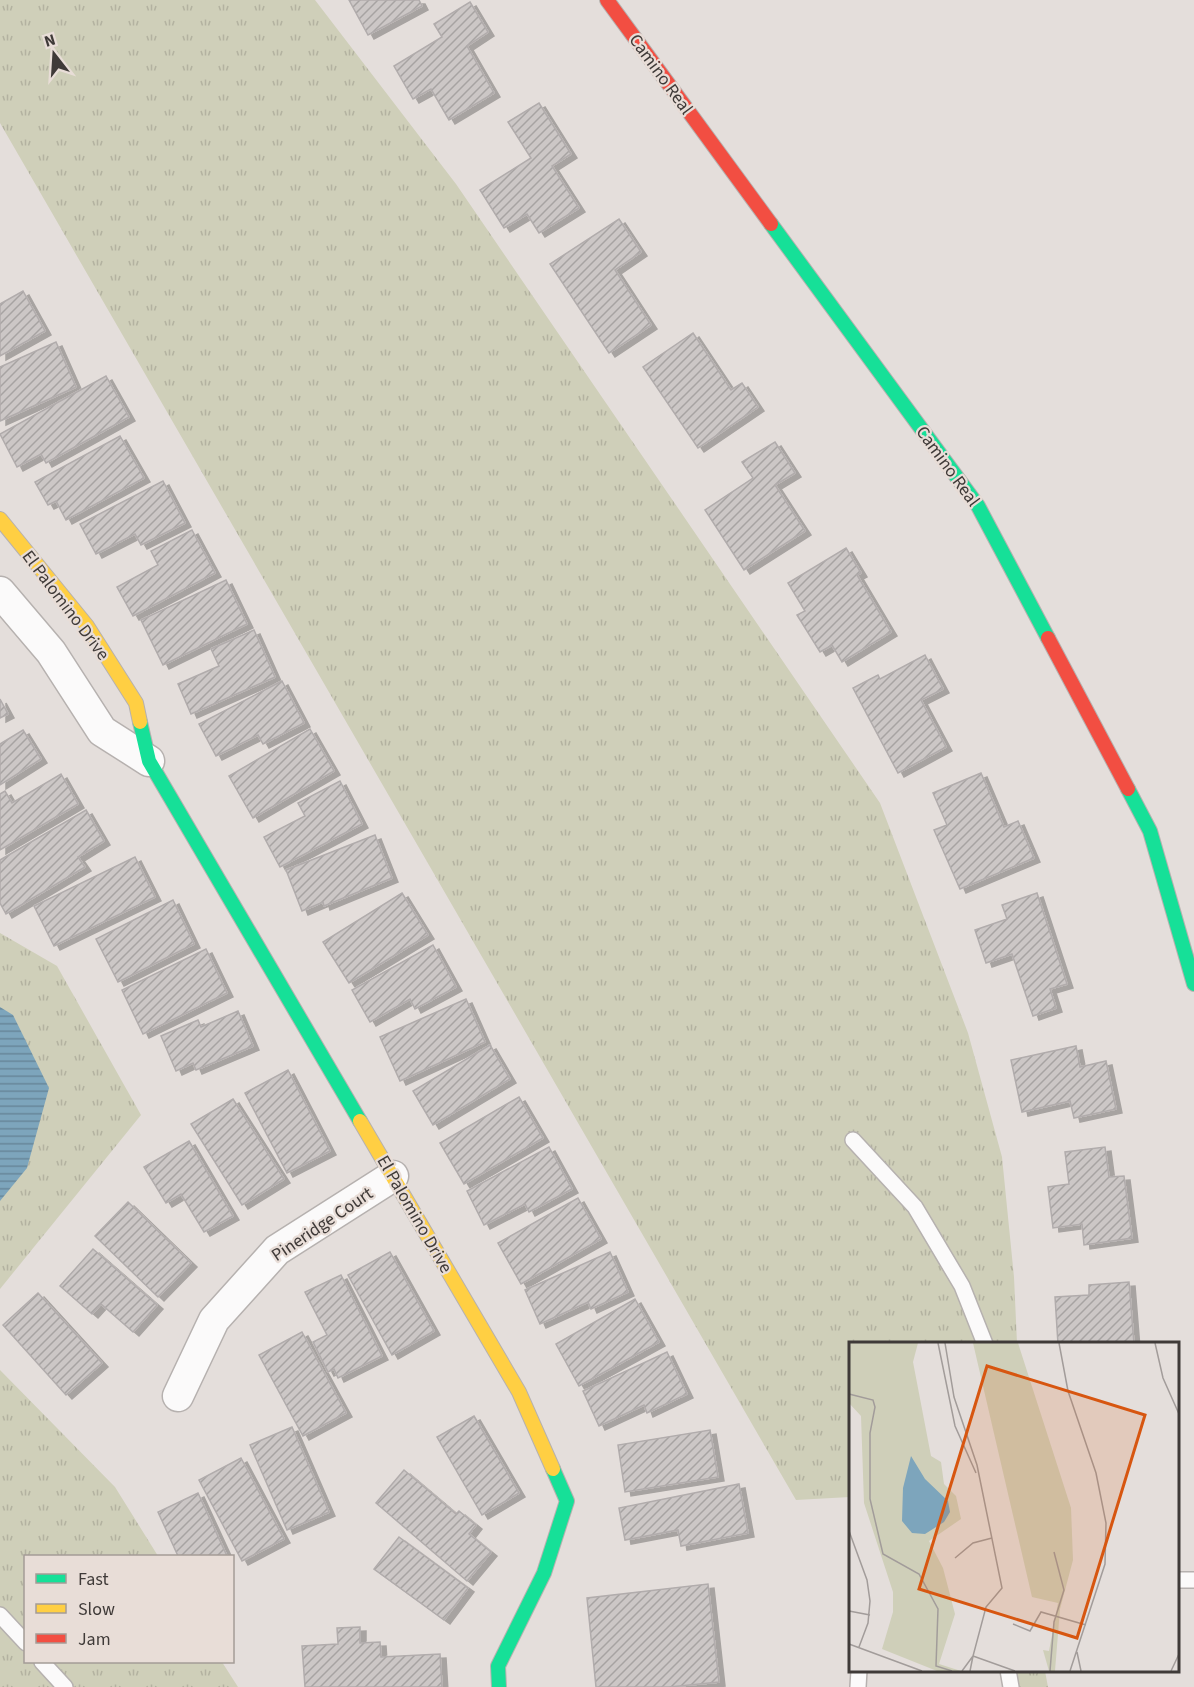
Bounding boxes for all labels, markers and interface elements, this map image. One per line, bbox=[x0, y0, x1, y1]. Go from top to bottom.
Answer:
north arrow bbox=[24, 24, 84, 84]
text: N bbox=[42, 29, 58, 53]
street label: Camino Real bbox=[623, 29, 698, 120]
street label: Camino Real bbox=[910, 421, 985, 512]
street label: El Palomino Drive bbox=[16, 545, 115, 666]
street label: El Palomino Drive bbox=[371, 1151, 458, 1278]
street label: Pineridge Court bbox=[267, 1181, 378, 1268]
inset map bbox=[849, 1342, 1179, 1672]
legend bbox=[24, 1555, 234, 1663]
text: Fast bbox=[78, 1567, 109, 1592]
text: Slow bbox=[78, 1597, 115, 1622]
text: Jam bbox=[78, 1627, 111, 1652]

